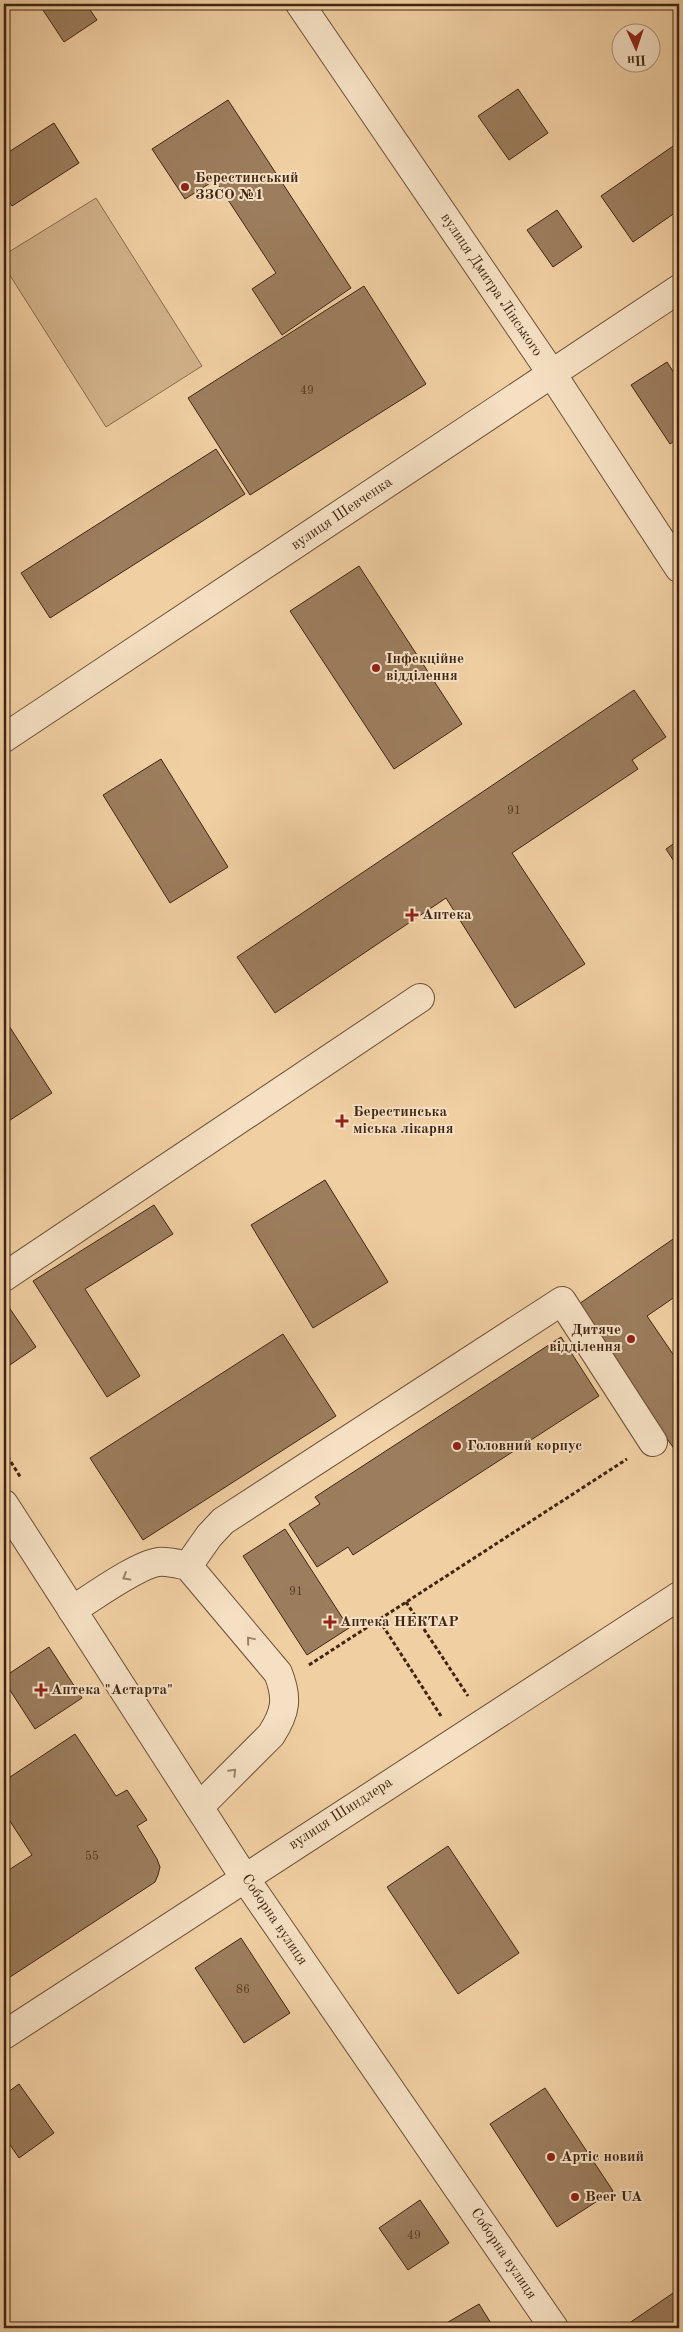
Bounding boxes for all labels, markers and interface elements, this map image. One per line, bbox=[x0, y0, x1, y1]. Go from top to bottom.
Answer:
north arrow bbox=[610, 22, 660, 72]
text: Пн bbox=[627, 52, 647, 67]
place label: Берестинський ЗЗСО №1 bbox=[195, 171, 299, 203]
marker: Берестинський ЗЗСО №1 bbox=[179, 181, 191, 193]
street label: вулиця Дмитра Лінського bbox=[437, 211, 545, 359]
house number: 49 bbox=[300, 385, 314, 397]
street label: вулиця Шевченка bbox=[289, 474, 396, 553]
place label: Інфекційне відділення bbox=[386, 652, 464, 684]
marker: Інфекційне відділення bbox=[370, 662, 382, 674]
house number: 91 bbox=[507, 805, 521, 817]
place label: Аптека bbox=[422, 908, 472, 923]
marker: Аптека bbox=[406, 909, 418, 921]
place label: Берестинська міська лікарня bbox=[353, 1105, 454, 1137]
marker: Берестинська міська лікарня bbox=[335, 1114, 349, 1128]
place label: Дитяче відділення bbox=[549, 1323, 621, 1355]
marker: Дитяче відділення bbox=[625, 1333, 637, 1345]
place label: Головний корпус bbox=[467, 1439, 582, 1454]
marker: Головний корпус bbox=[451, 1440, 463, 1452]
one-way arrow bbox=[123, 1571, 132, 1581]
house number: 91 bbox=[289, 1586, 303, 1598]
place label: Аптека НЕКТАР bbox=[340, 1615, 459, 1630]
marker: Аптека НЕКТАР bbox=[324, 1616, 336, 1628]
one-way arrow bbox=[247, 1637, 256, 1646]
place label: Аптека "Астарта" bbox=[51, 1683, 173, 1698]
marker: Аптека "Астарта" bbox=[35, 1684, 47, 1696]
one-way arrow bbox=[228, 1769, 237, 1778]
street label: вулиця Шиндлера bbox=[287, 1775, 396, 1853]
house number: 55 bbox=[85, 1850, 99, 1863]
street label: Соборна вулиця bbox=[238, 1872, 310, 1968]
house number: 86 bbox=[236, 1984, 250, 1996]
place label: Артіс новий bbox=[561, 2150, 644, 2165]
marker: Артіс новий bbox=[545, 2151, 557, 2163]
place label: Beer UA bbox=[585, 2190, 642, 2205]
marker: Beer UA bbox=[569, 2191, 581, 2203]
street label: Соборна вулиця bbox=[467, 2206, 539, 2302]
house number: 49 bbox=[407, 2230, 421, 2242]

